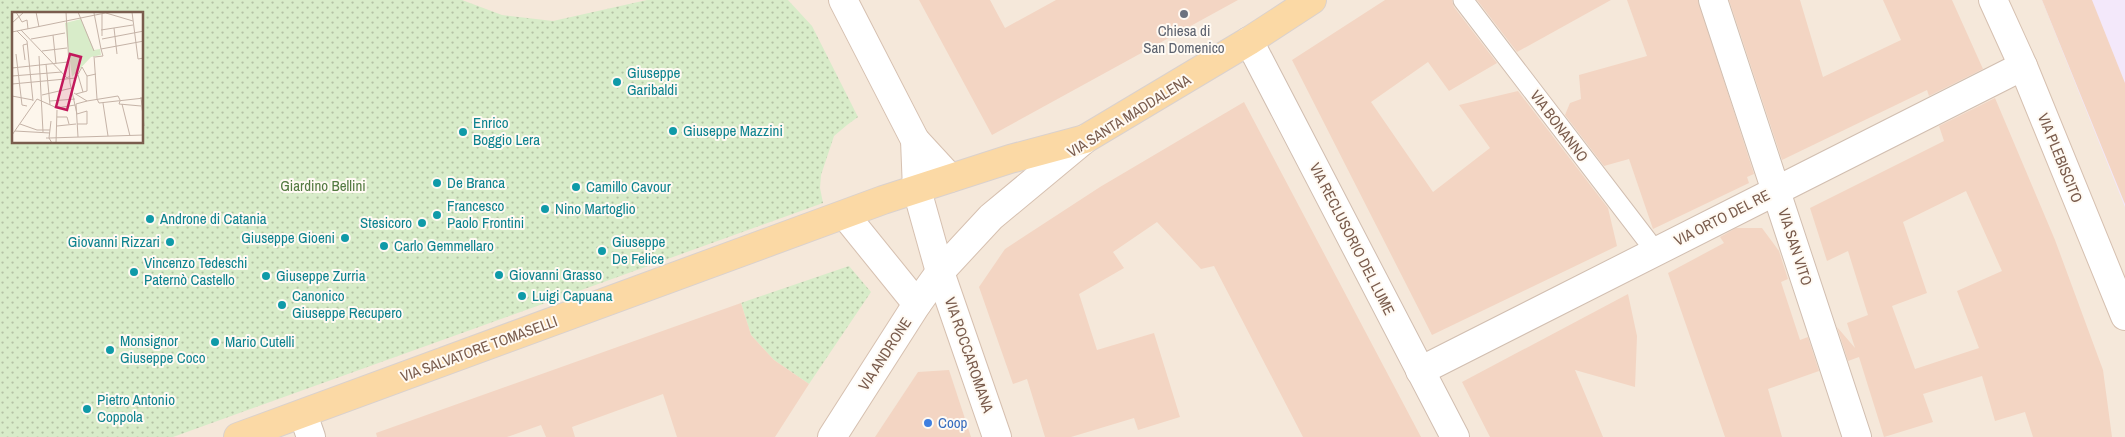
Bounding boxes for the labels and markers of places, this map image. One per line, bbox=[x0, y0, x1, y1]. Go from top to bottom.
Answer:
marker: Chiesa di San Domenico bbox=[1178, 8, 1190, 20]
place label: Chiesa di San Domenico bbox=[1143, 20, 1225, 58]
place label: Giuseppe Garibaldi bbox=[627, 62, 681, 100]
marker: Giuseppe Garibaldi bbox=[611, 76, 623, 88]
place label: Enrico Boggio Lera bbox=[473, 112, 540, 150]
place label: Giuseppe Mazzini bbox=[683, 120, 783, 141]
marker: Giuseppe Mazzini bbox=[667, 125, 679, 137]
marker: Enrico Boggio Lera bbox=[457, 126, 469, 138]
place label: De Branca bbox=[447, 172, 505, 193]
place label: Camillo Cavour bbox=[586, 176, 671, 197]
marker: De Branca bbox=[431, 177, 443, 189]
marker: Camillo Cavour bbox=[570, 181, 582, 193]
place label: Francesco Paolo Frontini bbox=[447, 195, 524, 233]
place label: Nino Martoglio bbox=[555, 198, 636, 219]
marker: Nino Martoglio bbox=[539, 203, 551, 215]
place label: Androne di Catania bbox=[159, 208, 267, 229]
marker: Francesco Paolo Frontini bbox=[431, 209, 443, 221]
place label: Stesicoro bbox=[360, 212, 412, 233]
marker: Androne di Catania bbox=[144, 213, 156, 225]
marker: Stesicoro bbox=[416, 217, 428, 229]
place label: Giuseppe Gioeni bbox=[241, 227, 335, 248]
place label: Giovanni Rizzari bbox=[68, 231, 160, 252]
place label: Giuseppe De Felice bbox=[612, 231, 666, 269]
marker: Giuseppe Gioeni bbox=[339, 232, 351, 244]
place label: Carlo Gemmellaro bbox=[394, 235, 494, 256]
marker: Giovanni Rizzari bbox=[164, 236, 176, 248]
marker: Carlo Gemmellaro bbox=[378, 240, 390, 252]
marker: Giuseppe De Felice bbox=[596, 245, 608, 257]
place label: Vincenzo Tedeschi Paternò Castello bbox=[144, 252, 248, 290]
place label: Giovanni Grasso bbox=[509, 264, 602, 285]
place label: Giuseppe Zurria bbox=[276, 265, 366, 286]
marker: Vincenzo Tedeschi Paternò Castello bbox=[128, 266, 140, 278]
marker: Giovanni Grasso bbox=[493, 269, 505, 281]
marker: Giuseppe Zurria bbox=[260, 270, 272, 282]
place label: Canonico Giuseppe Recupero bbox=[292, 285, 402, 323]
place label: Luigi Capuana bbox=[532, 285, 613, 306]
marker: Luigi Capuana bbox=[516, 290, 528, 302]
marker: Canonico Giuseppe Recupero bbox=[276, 299, 288, 311]
place label: Monsignor Giuseppe Coco bbox=[120, 330, 206, 368]
place label: Mario Cutelli bbox=[225, 331, 295, 352]
marker: Mario Cutelli bbox=[209, 336, 221, 348]
marker: Monsignor Giuseppe Coco bbox=[104, 344, 116, 356]
place label: Pietro Antonio Coppola bbox=[97, 389, 175, 427]
marker: Pietro Antonio Coppola bbox=[81, 403, 93, 415]
place label: Coop bbox=[938, 412, 968, 433]
marker: Coop bbox=[922, 417, 934, 429]

